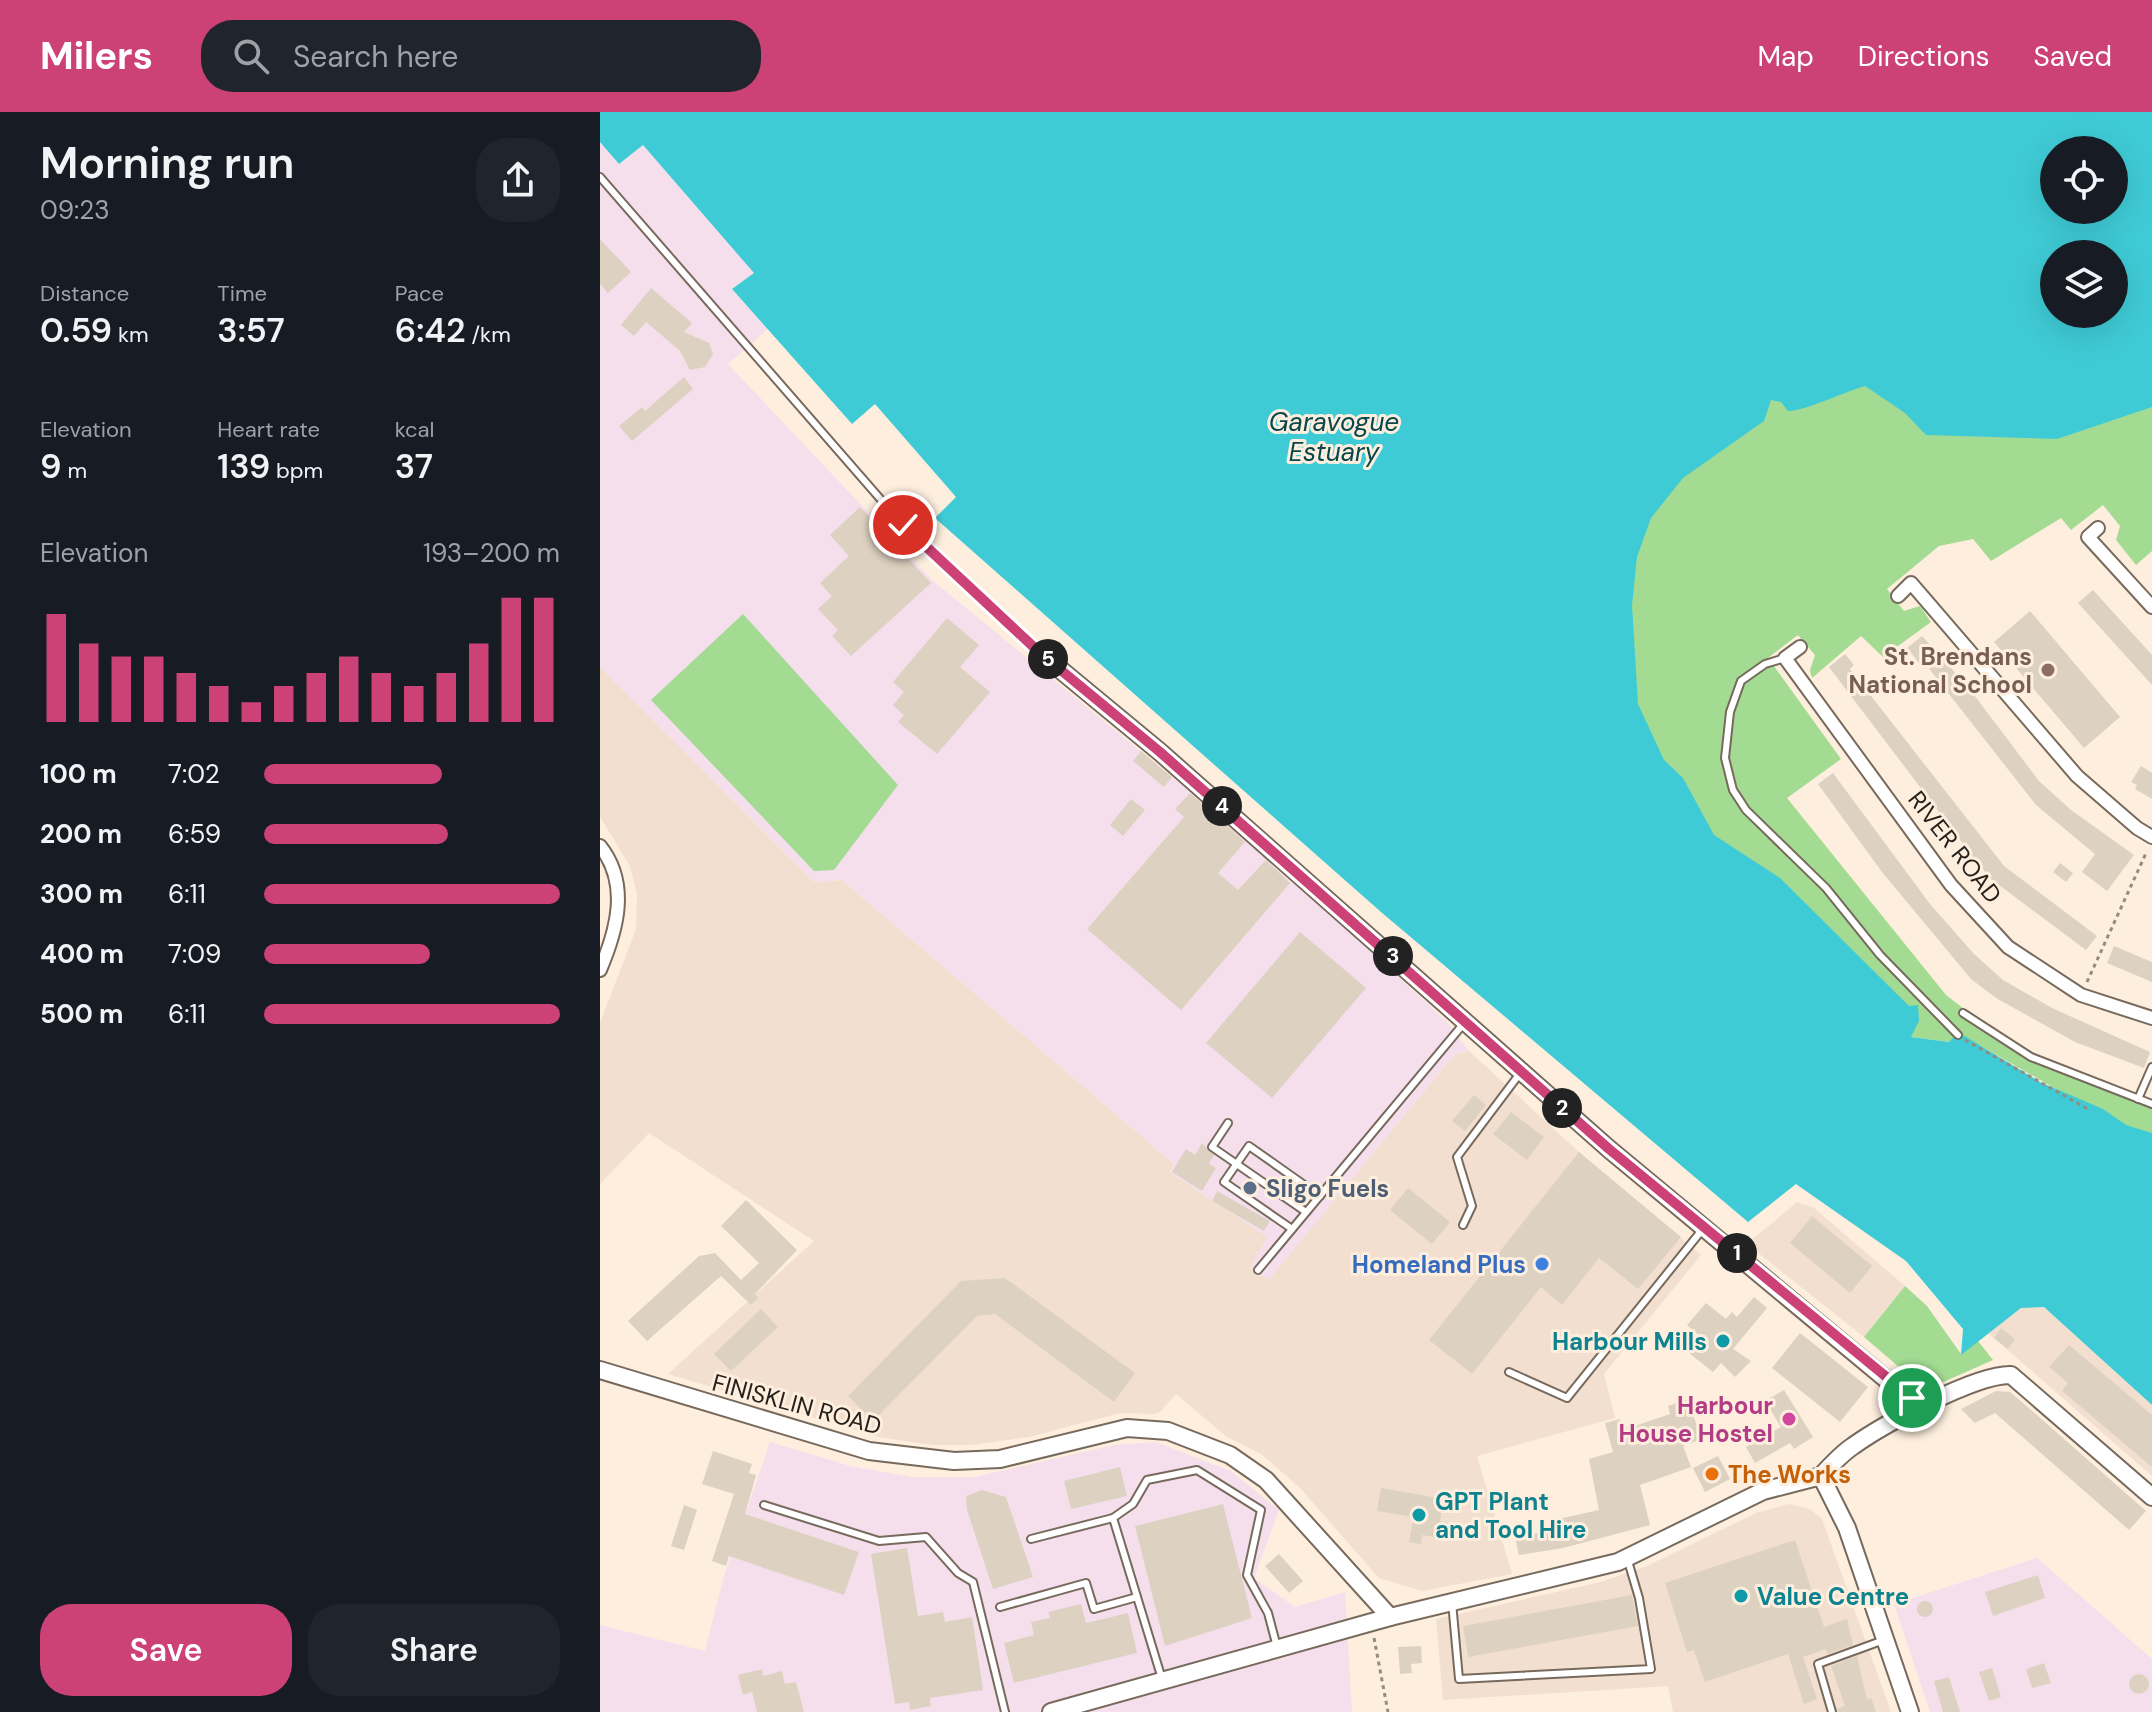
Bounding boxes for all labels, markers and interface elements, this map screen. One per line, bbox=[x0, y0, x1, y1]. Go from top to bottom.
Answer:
search box bbox=[201, 20, 761, 92]
text: Milers bbox=[40, 31, 153, 81]
icon: search bbox=[229, 34, 273, 78]
text: Search here bbox=[293, 37, 458, 76]
text: Map bbox=[1757, 38, 1814, 75]
text: Directions bbox=[1858, 38, 1990, 75]
text: Saved bbox=[2034, 38, 2112, 75]
text: Morning run bbox=[40, 134, 294, 192]
map controls bbox=[2040, 136, 2128, 328]
button: locate bbox=[2040, 136, 2128, 224]
button: share bbox=[476, 138, 560, 222]
text: 09:23 bbox=[40, 193, 110, 227]
button: layers bbox=[2040, 240, 2128, 328]
text: Distance bbox=[40, 279, 129, 308]
text: Time bbox=[217, 279, 267, 308]
text: Pace bbox=[395, 279, 444, 308]
text: 0.59 bbox=[40, 308, 112, 353]
text: 3:57 bbox=[217, 308, 285, 353]
text: 6:42 bbox=[395, 308, 466, 353]
text: km bbox=[112, 320, 149, 349]
text: /km bbox=[466, 320, 511, 349]
water label: Garavogue Estuary bbox=[1269, 405, 1399, 469]
text: Elevation bbox=[40, 415, 132, 444]
text: Heart rate bbox=[217, 415, 320, 444]
text: kcal bbox=[395, 415, 434, 444]
text: 9 bbox=[40, 444, 62, 489]
text: 139 bbox=[217, 444, 270, 489]
text: 37 bbox=[395, 444, 433, 489]
text: m bbox=[62, 456, 87, 485]
text: bpm bbox=[270, 456, 323, 485]
pin bbox=[869, 491, 937, 559]
icon: check bbox=[881, 503, 925, 547]
text: Elevation bbox=[40, 536, 148, 570]
text: 193–200 m bbox=[423, 536, 560, 570]
pin: 5 bbox=[1028, 639, 1068, 679]
place label: St. Brendans National School bbox=[1848, 641, 2032, 700]
text: 5 bbox=[1041, 644, 1055, 673]
marker: St. Brendans National School bbox=[2039, 661, 2057, 679]
text: 100 m bbox=[40, 757, 117, 791]
text: 7:02 bbox=[168, 757, 220, 791]
street label: RIVER ROAD bbox=[1901, 785, 2009, 909]
pin: 4 bbox=[1202, 786, 1242, 826]
text: 4 bbox=[1215, 791, 1229, 820]
text: 200 m bbox=[40, 817, 122, 851]
text: 6:59 bbox=[168, 817, 221, 851]
text: 300 m bbox=[40, 877, 123, 911]
text: 6:11 bbox=[168, 877, 206, 911]
pin: 3 bbox=[1373, 936, 1413, 976]
text: 400 m bbox=[40, 937, 124, 971]
text: 7:09 bbox=[168, 937, 221, 971]
text: 3 bbox=[1386, 941, 1400, 970]
text: 500 m bbox=[40, 997, 123, 1031]
text: 6:11 bbox=[168, 997, 206, 1031]
pin: 2 bbox=[1542, 1088, 1582, 1128]
text: 2 bbox=[1556, 1093, 1568, 1122]
place label: Sligo Fuels bbox=[1266, 1173, 1389, 1204]
marker: Sligo Fuels bbox=[1241, 1179, 1259, 1197]
pin: 1 bbox=[1717, 1233, 1757, 1273]
text: 1 bbox=[1733, 1238, 1741, 1267]
place label: Homeland Plus bbox=[1352, 1249, 1526, 1280]
marker: Homeland Plus bbox=[1533, 1255, 1551, 1273]
place label: Harbour Mills bbox=[1552, 1326, 1707, 1357]
marker: Harbour Mills bbox=[1714, 1332, 1732, 1350]
pin bbox=[1878, 1364, 1946, 1432]
street label: FINISKLIN ROAD bbox=[709, 1367, 885, 1441]
icon: arrive bbox=[1890, 1376, 1934, 1420]
place label: Harbour House Hostel bbox=[1618, 1390, 1773, 1449]
marker: Harbour House Hostel bbox=[1780, 1410, 1798, 1428]
place label: The Works bbox=[1728, 1459, 1851, 1490]
marker: The Works bbox=[1703, 1465, 1721, 1483]
place label: GPT Plant and Tool Hire bbox=[1435, 1486, 1587, 1545]
marker: GPT Plant and Tool Hire bbox=[1410, 1506, 1428, 1524]
place label: Value Centre bbox=[1757, 1581, 1909, 1612]
marker: Value Centre bbox=[1732, 1587, 1750, 1605]
button: Save bbox=[40, 1604, 292, 1696]
button: Share bbox=[308, 1604, 560, 1696]

